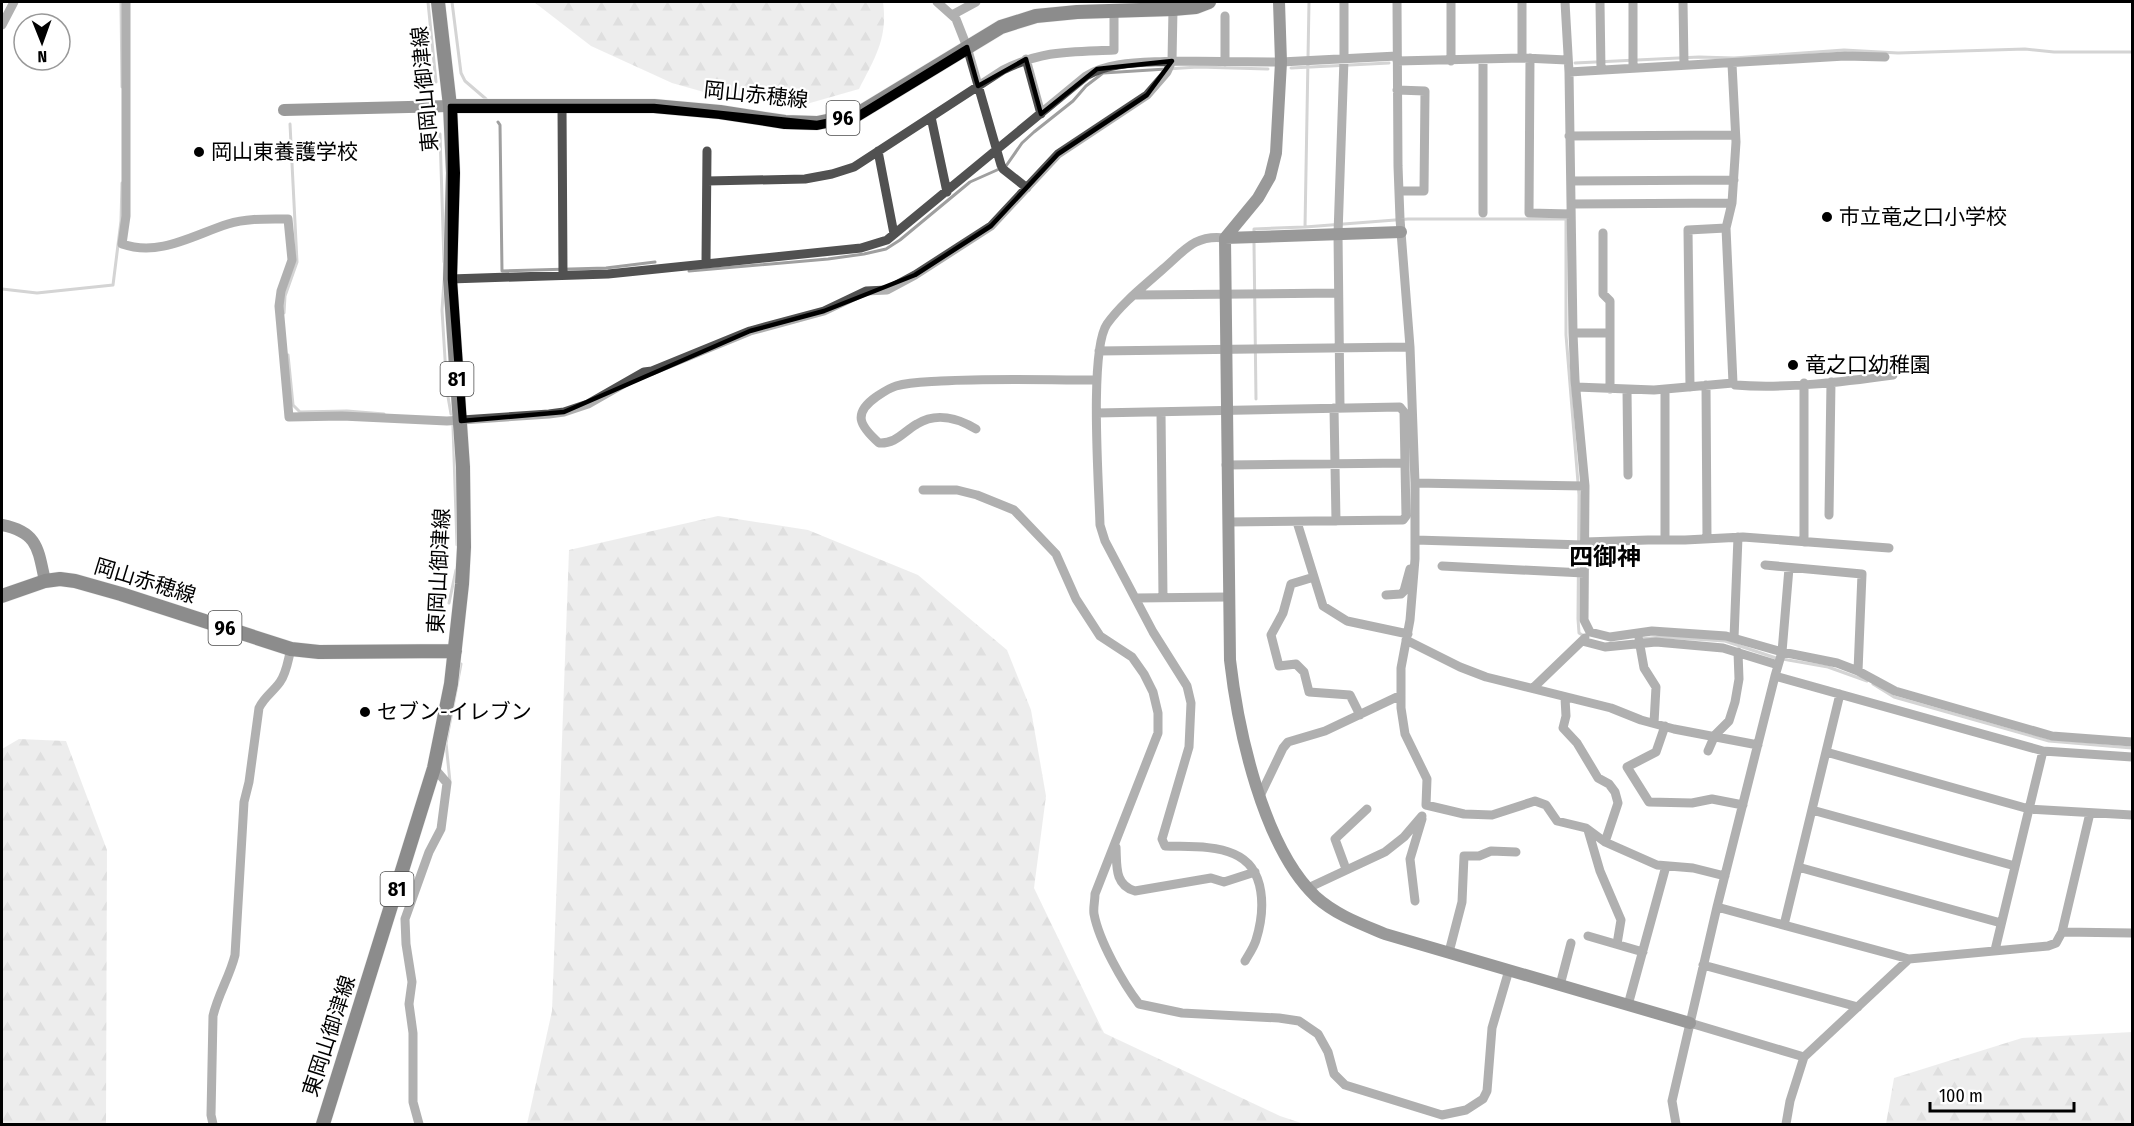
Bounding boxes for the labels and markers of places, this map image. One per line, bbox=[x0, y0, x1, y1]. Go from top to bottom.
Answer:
place label: 岡山東養護学校 bbox=[211, 139, 358, 165]
marker: 岡山東養護学校 bbox=[192, 145, 206, 159]
place label: 市立竜之口小学校 bbox=[1839, 204, 2007, 230]
marker: 市立竜之口小学校 bbox=[1820, 210, 1834, 224]
place label: 竜之口幼稚園 bbox=[1805, 352, 1931, 378]
marker: 竜之口幼稚園 bbox=[1786, 358, 1800, 372]
place label: セブン-イレブン bbox=[377, 699, 532, 725]
marker: セブン-イレブン bbox=[358, 705, 372, 719]

